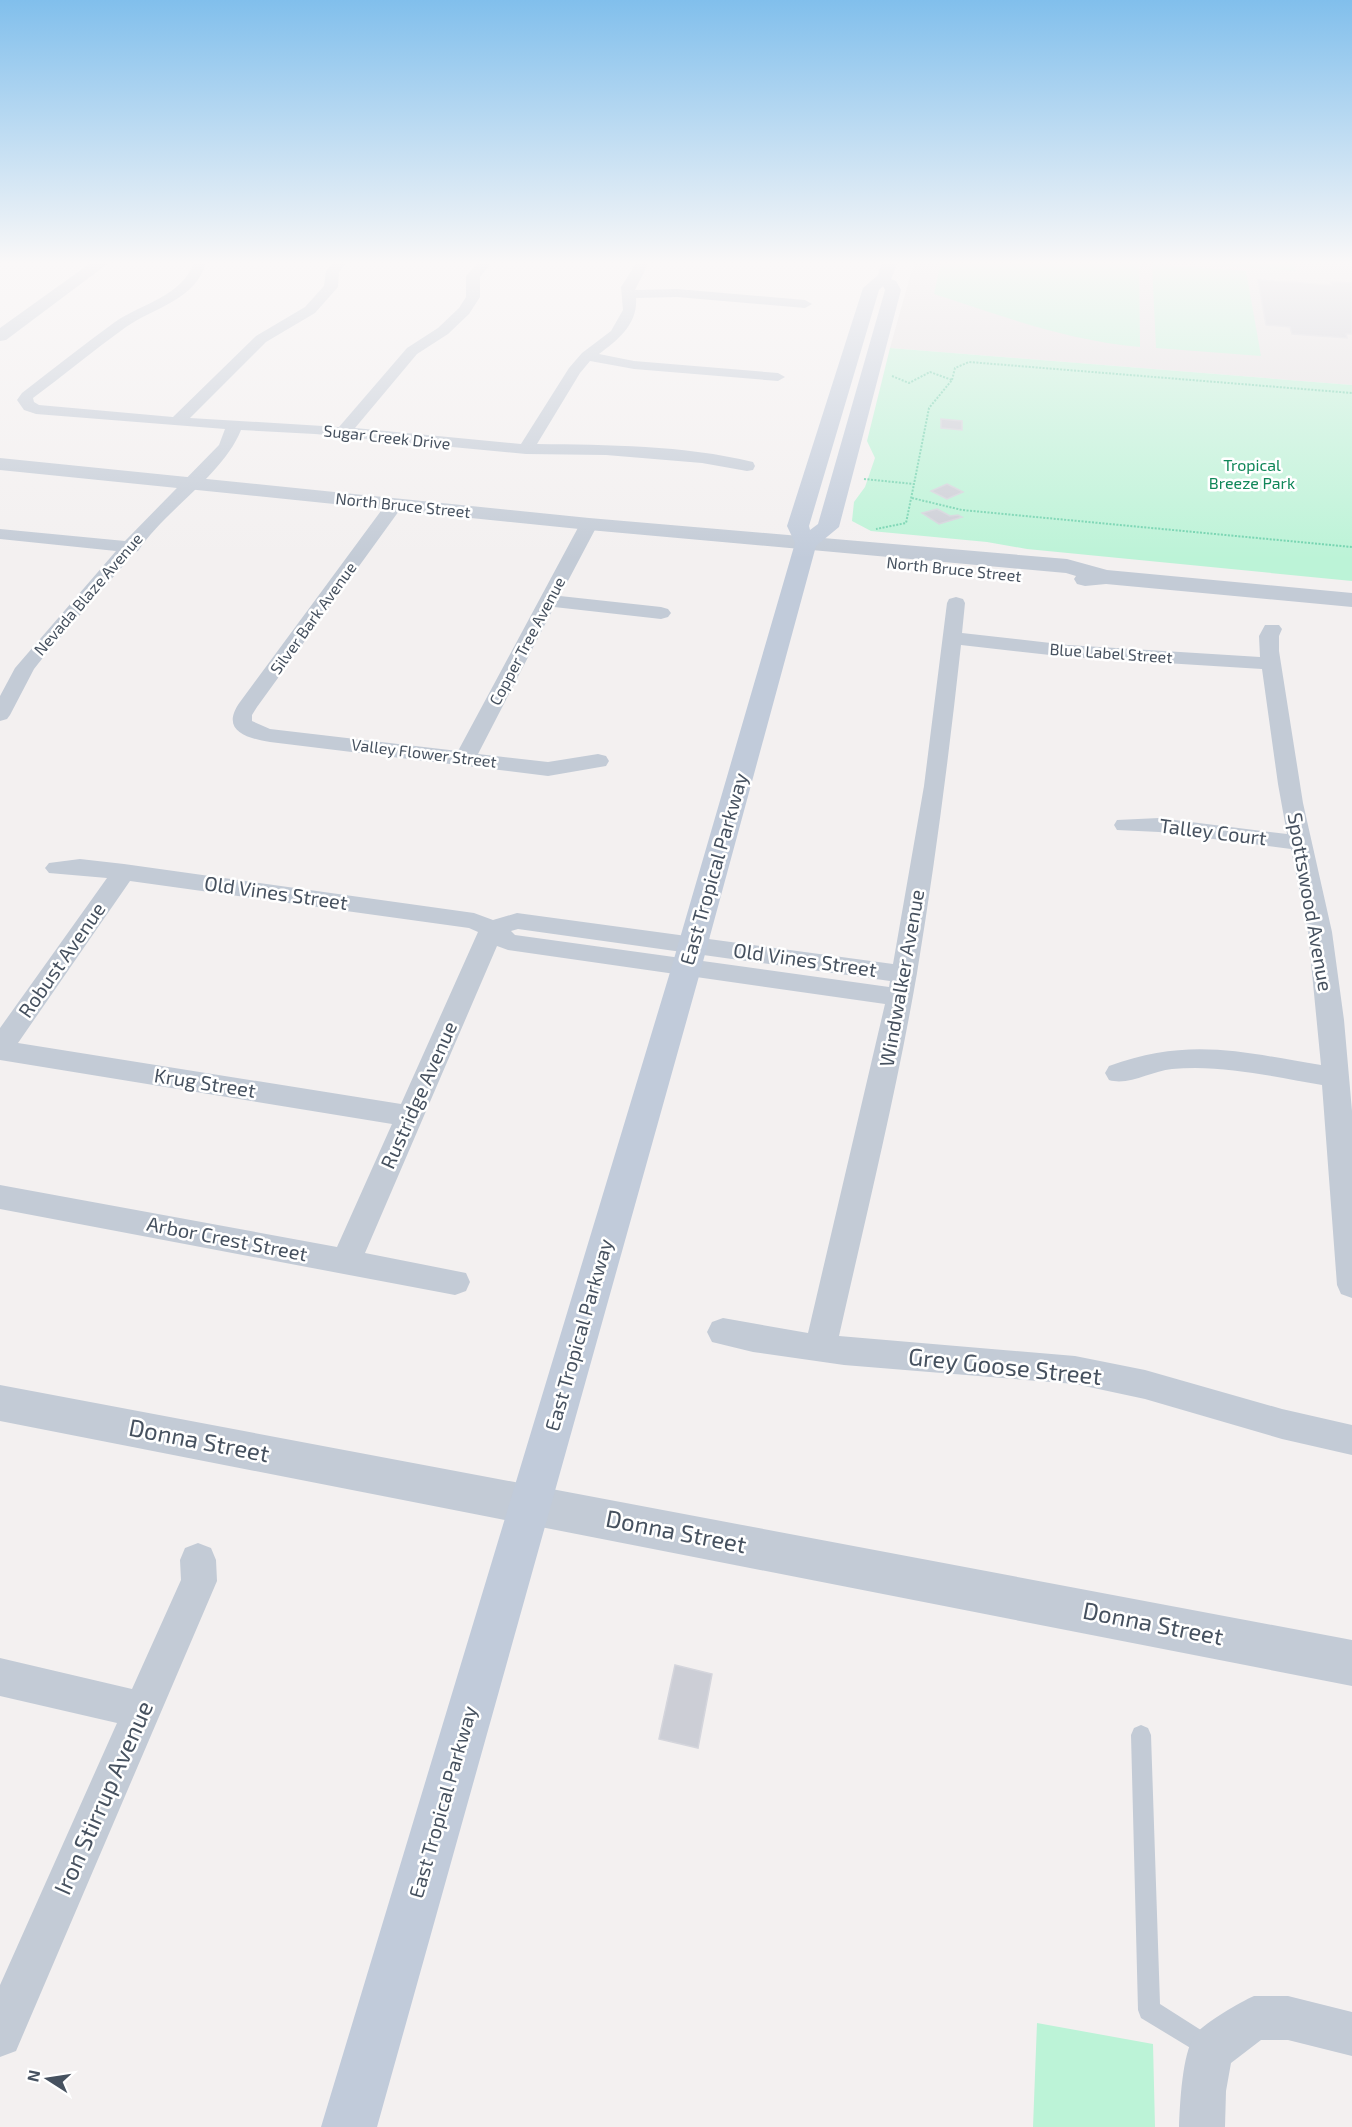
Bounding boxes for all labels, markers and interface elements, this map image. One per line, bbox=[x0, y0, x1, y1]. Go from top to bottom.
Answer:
street label: Sugar Creek Drive bbox=[323, 420, 451, 453]
park label: Tropical Breeze Park bbox=[1209, 455, 1295, 492]
street label: North Bruce Street bbox=[335, 488, 471, 521]
street label: Nevada Blaze Avenue bbox=[29, 529, 146, 659]
street label: North Bruce Street bbox=[886, 552, 1022, 585]
street label: Silver Bark Avenue bbox=[266, 558, 360, 677]
street label: Copper Tree Avenue bbox=[485, 573, 568, 708]
street label: Blue Label Street bbox=[1049, 639, 1173, 666]
street label: Valley Flower Street bbox=[350, 734, 498, 771]
street label: East Tropical Parkway bbox=[674, 769, 752, 968]
street label: Spottswood Avenue bbox=[1283, 811, 1339, 993]
street label: Talley Court bbox=[1158, 813, 1268, 850]
street label: Old Vines Street bbox=[203, 870, 350, 914]
street label: Windwalker Avenue bbox=[874, 887, 928, 1068]
street label: Robust Avenue bbox=[13, 897, 110, 1022]
street label: Old Vines Street bbox=[732, 937, 879, 981]
street label: Rustridge Avenue bbox=[375, 1017, 461, 1172]
street label: Krug Street bbox=[153, 1062, 258, 1102]
street label: Arbor Crest Street bbox=[145, 1211, 310, 1265]
street label: East Tropical Parkway bbox=[539, 1235, 617, 1434]
street label: Grey Goose Street bbox=[907, 1341, 1103, 1390]
street label: Donna Street bbox=[126, 1412, 272, 1467]
street label: Donna Street bbox=[603, 1503, 749, 1558]
street label: Donna Street bbox=[1080, 1595, 1226, 1650]
street label: Iron Stirrup Avenue bbox=[47, 1696, 158, 1899]
street label: East Tropical Parkway bbox=[403, 1702, 481, 1901]
north arrow bbox=[18, 2049, 78, 2109]
text: N bbox=[22, 2068, 43, 2083]

